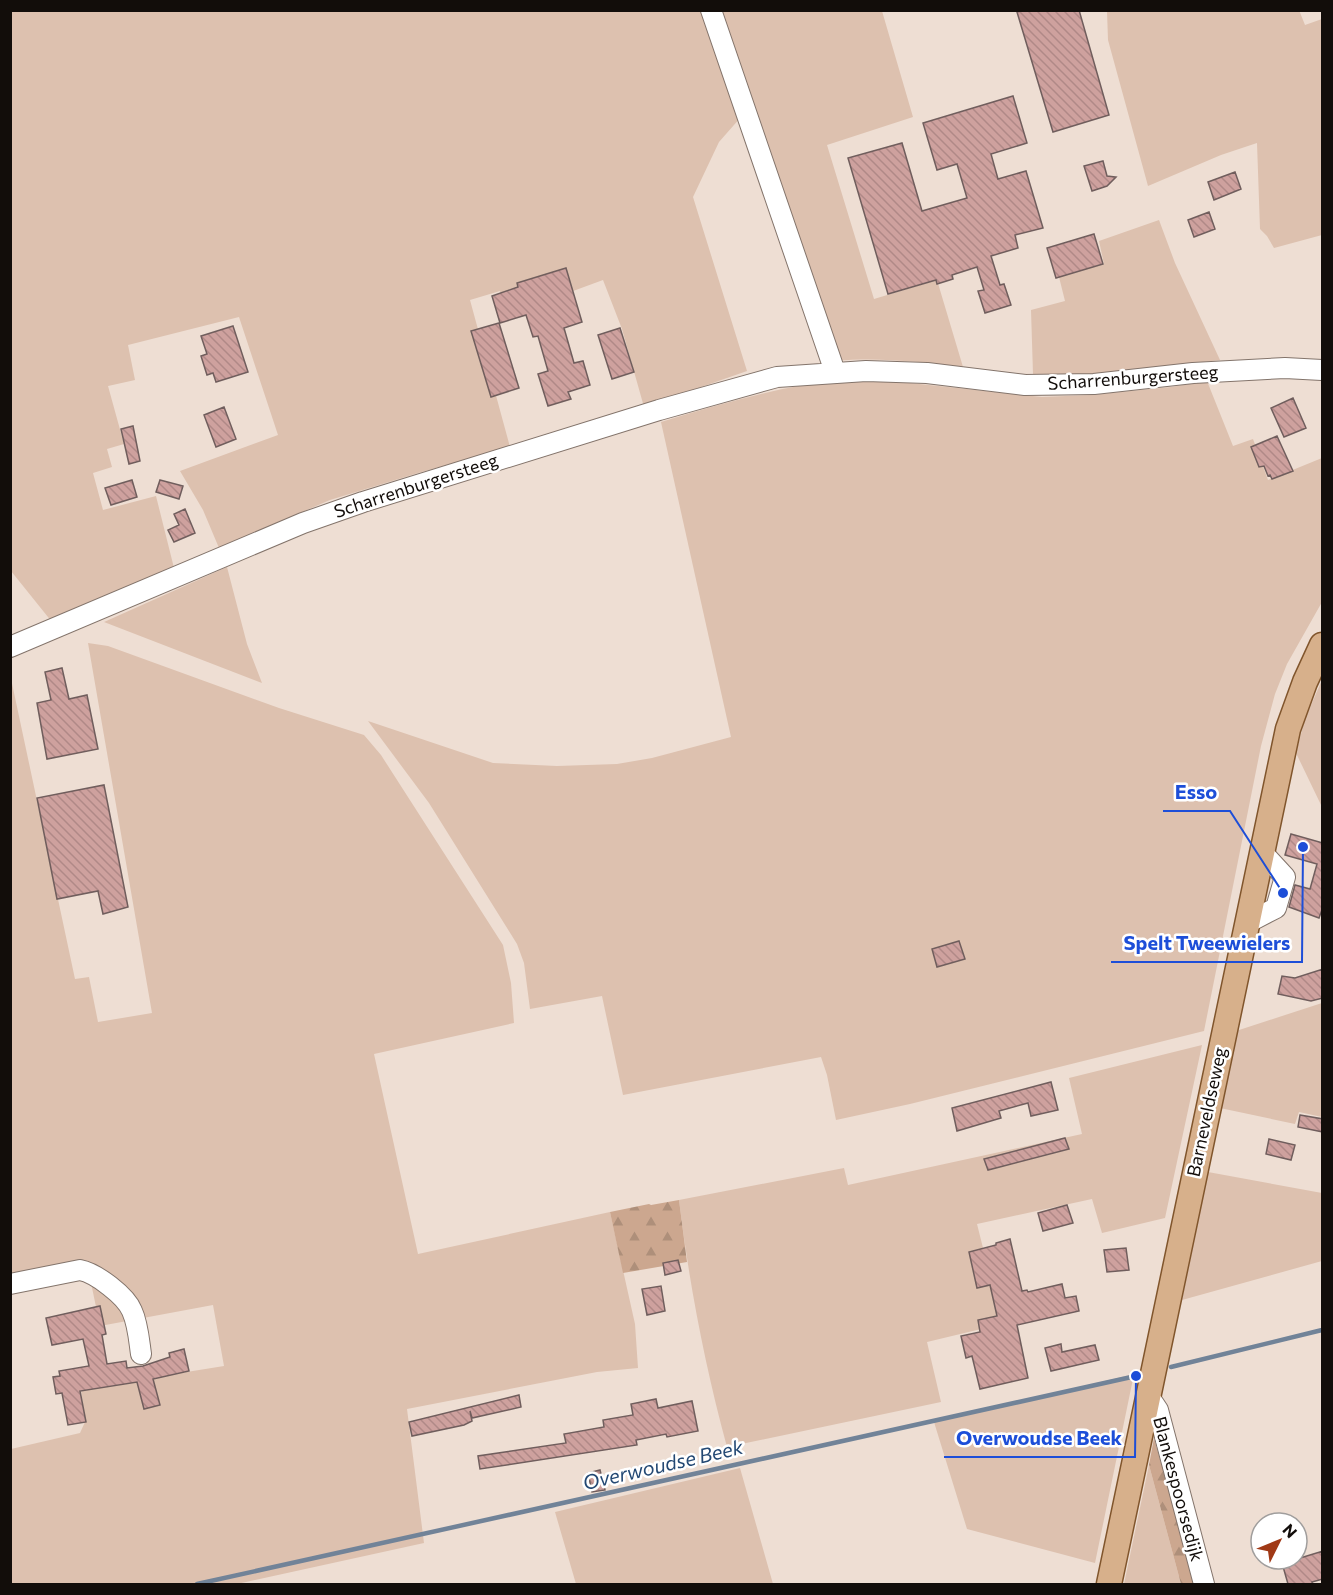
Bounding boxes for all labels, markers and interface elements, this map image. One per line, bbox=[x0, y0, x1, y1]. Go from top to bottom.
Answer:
street label: Scharrenburgersteeg bbox=[1047, 360, 1219, 394]
street label: Scharrenburgersteeg bbox=[331, 448, 501, 522]
callout: Esso bbox=[1163, 773, 1230, 811]
text: Esso bbox=[1175, 779, 1217, 803]
callout: Spelt Tweewielers bbox=[1111, 924, 1302, 962]
text: Spelt Tweewielers bbox=[1124, 930, 1290, 954]
street label: Barneveldseweg bbox=[1182, 1045, 1231, 1179]
street label: Blankespoorsedijk bbox=[1149, 1414, 1209, 1564]
callout: Overwoudse Beek bbox=[944, 1419, 1135, 1457]
text: Overwoudse Beek bbox=[956, 1425, 1123, 1449]
water label: Overwoudse Beek bbox=[580, 1434, 746, 1494]
north arrow bbox=[1249, 1511, 1309, 1571]
text: N bbox=[1279, 1520, 1301, 1541]

